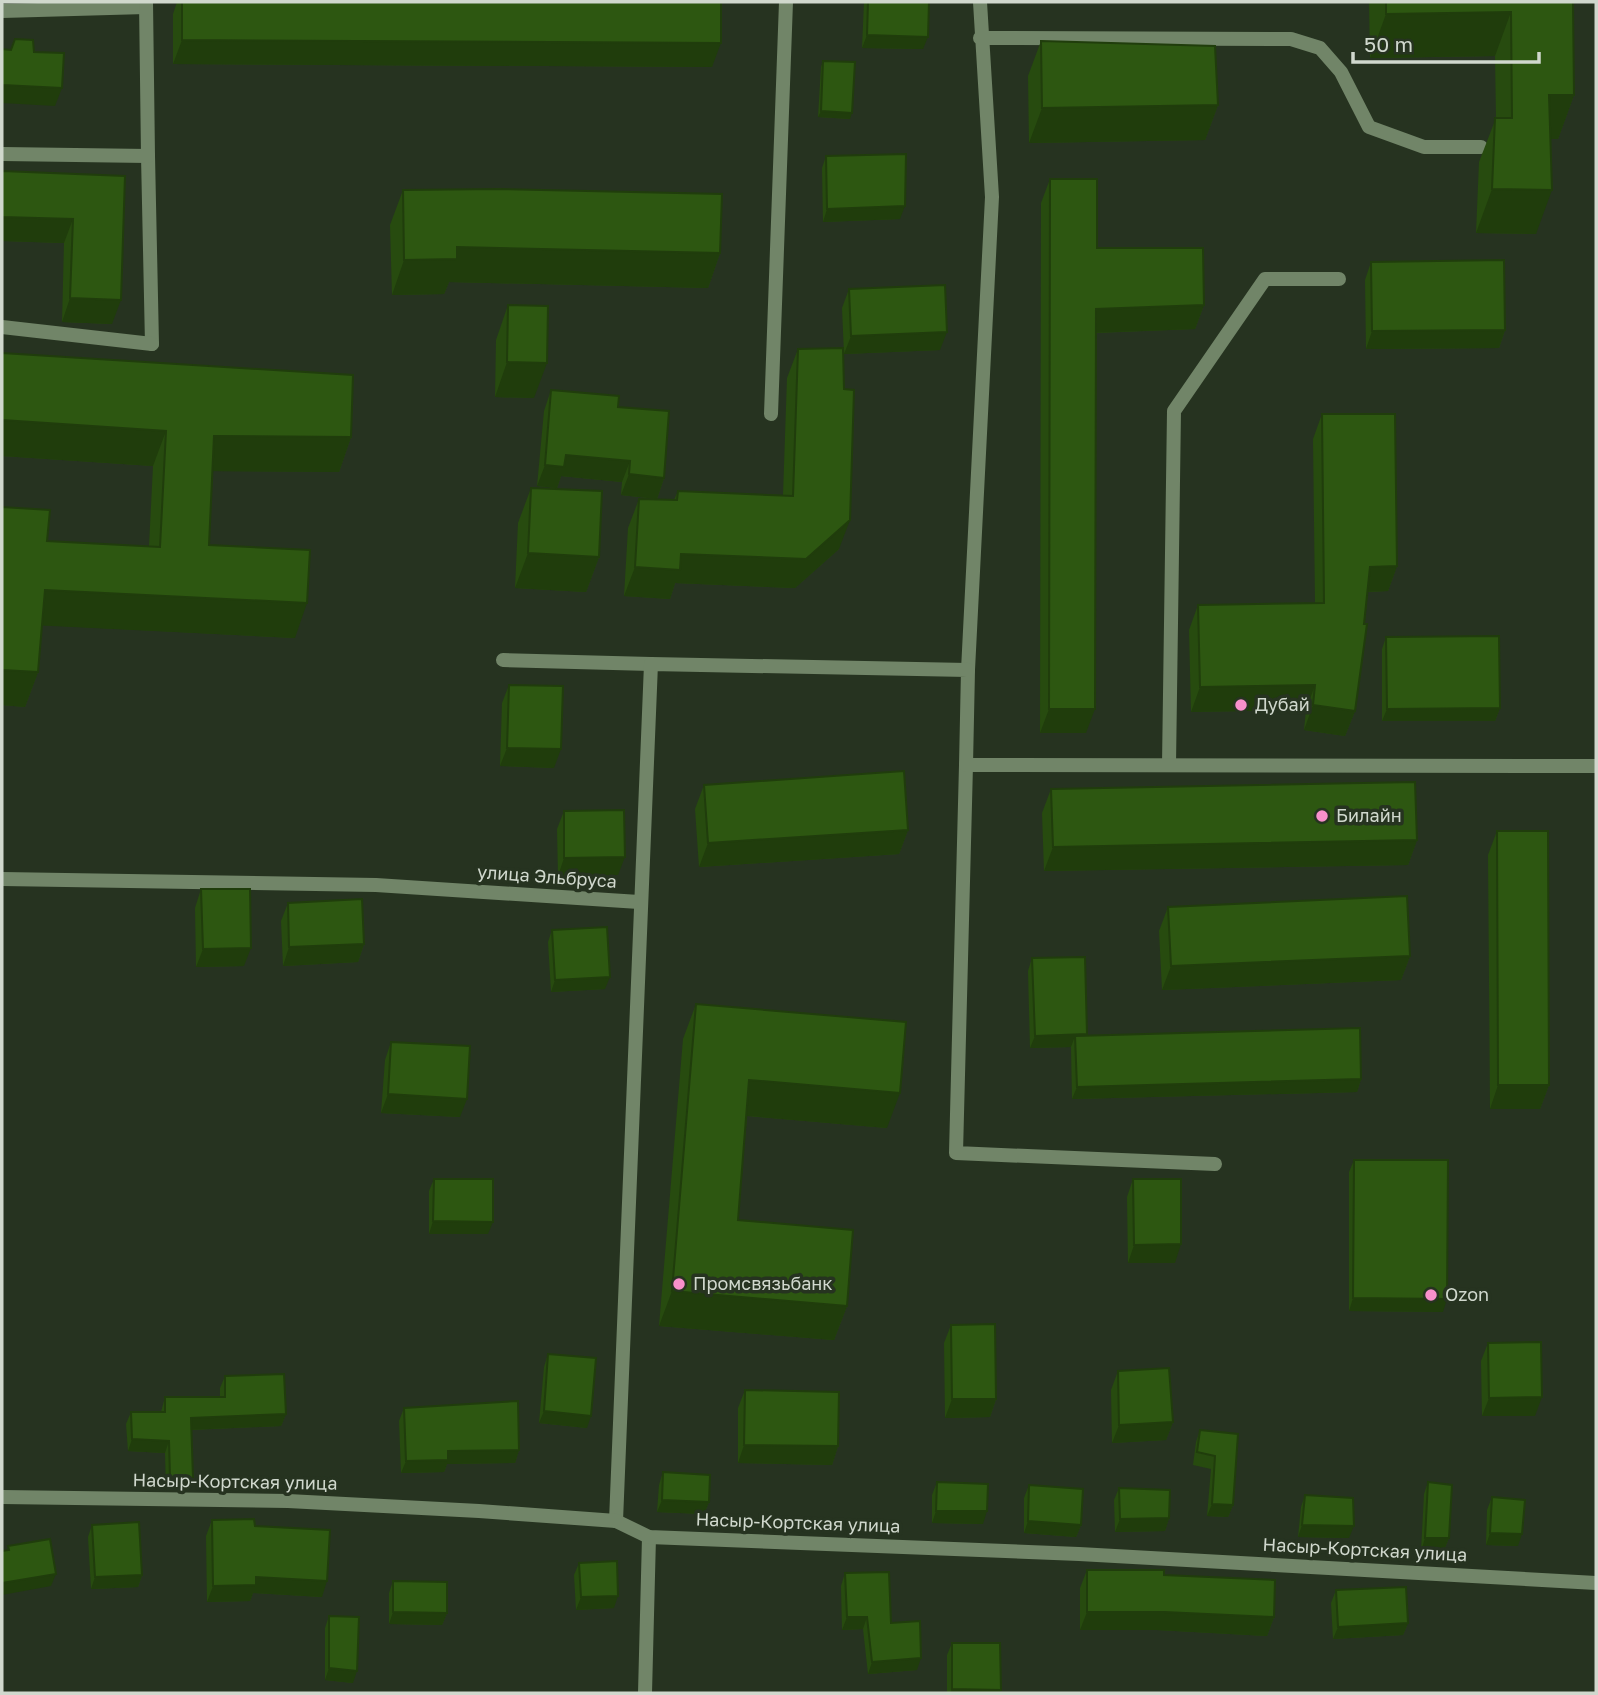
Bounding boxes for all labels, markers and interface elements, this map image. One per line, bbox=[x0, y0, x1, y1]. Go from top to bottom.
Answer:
scale bar bbox=[1353, 21, 1538, 65]
text: 50 m bbox=[1364, 31, 1413, 57]
place label: Дубай bbox=[1255, 693, 1310, 715]
marker: Дубай bbox=[1233, 697, 1249, 713]
place label: Билайн bbox=[1336, 804, 1402, 826]
marker: Билайн bbox=[1314, 808, 1330, 824]
street label: улица Эльбруса bbox=[476, 860, 618, 892]
place label: Промсвязьбанк bbox=[693, 1272, 833, 1294]
marker: Промсвязьбанк bbox=[671, 1276, 687, 1292]
place label: Ozon bbox=[1445, 1283, 1489, 1305]
marker: Ozon bbox=[1423, 1287, 1439, 1303]
street label: Насыр-Кортская улица bbox=[132, 1468, 338, 1494]
street label: Насыр-Кортская улица bbox=[695, 1507, 901, 1537]
street label: Насыр-Кортская улица bbox=[1262, 1533, 1468, 1565]

